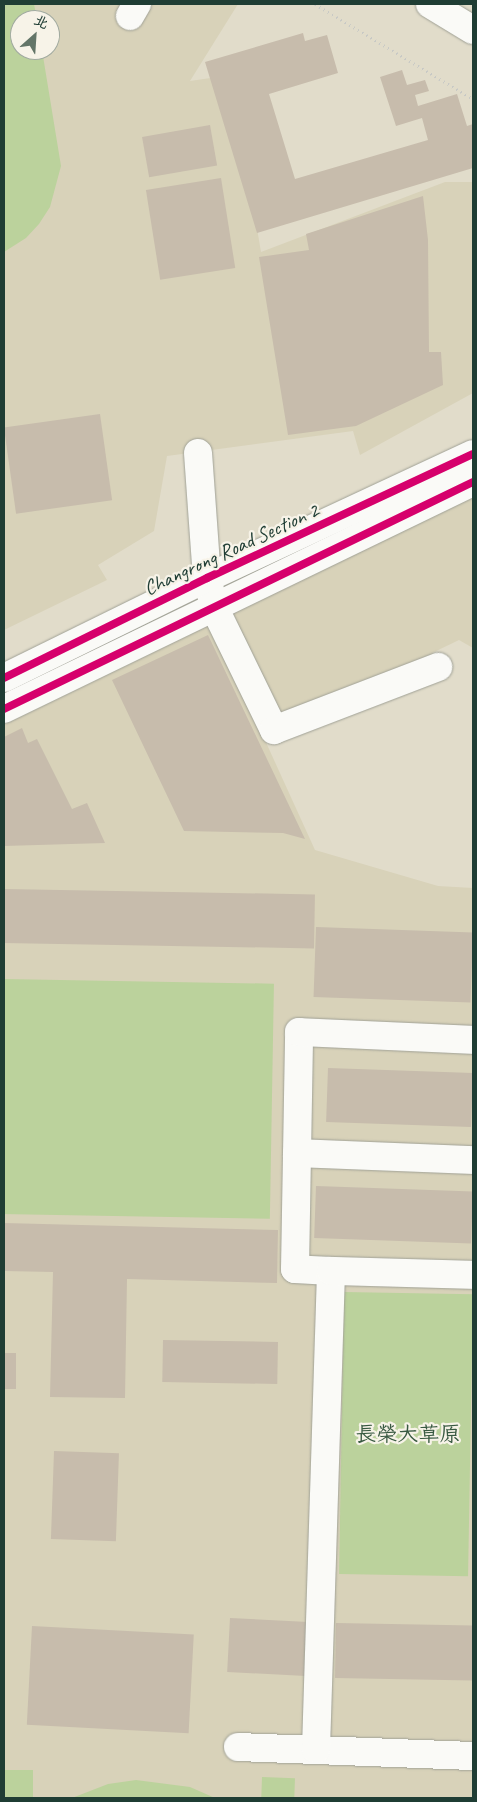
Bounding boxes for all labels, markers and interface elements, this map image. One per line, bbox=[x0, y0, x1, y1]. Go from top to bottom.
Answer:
north arrow bbox=[10, 10, 60, 60]
text: 北 bbox=[31, 11, 51, 33]
street label: Changrong Road Section 2 bbox=[140, 498, 322, 600]
park label: 長榮大草原 bbox=[356, 1421, 460, 1447]

